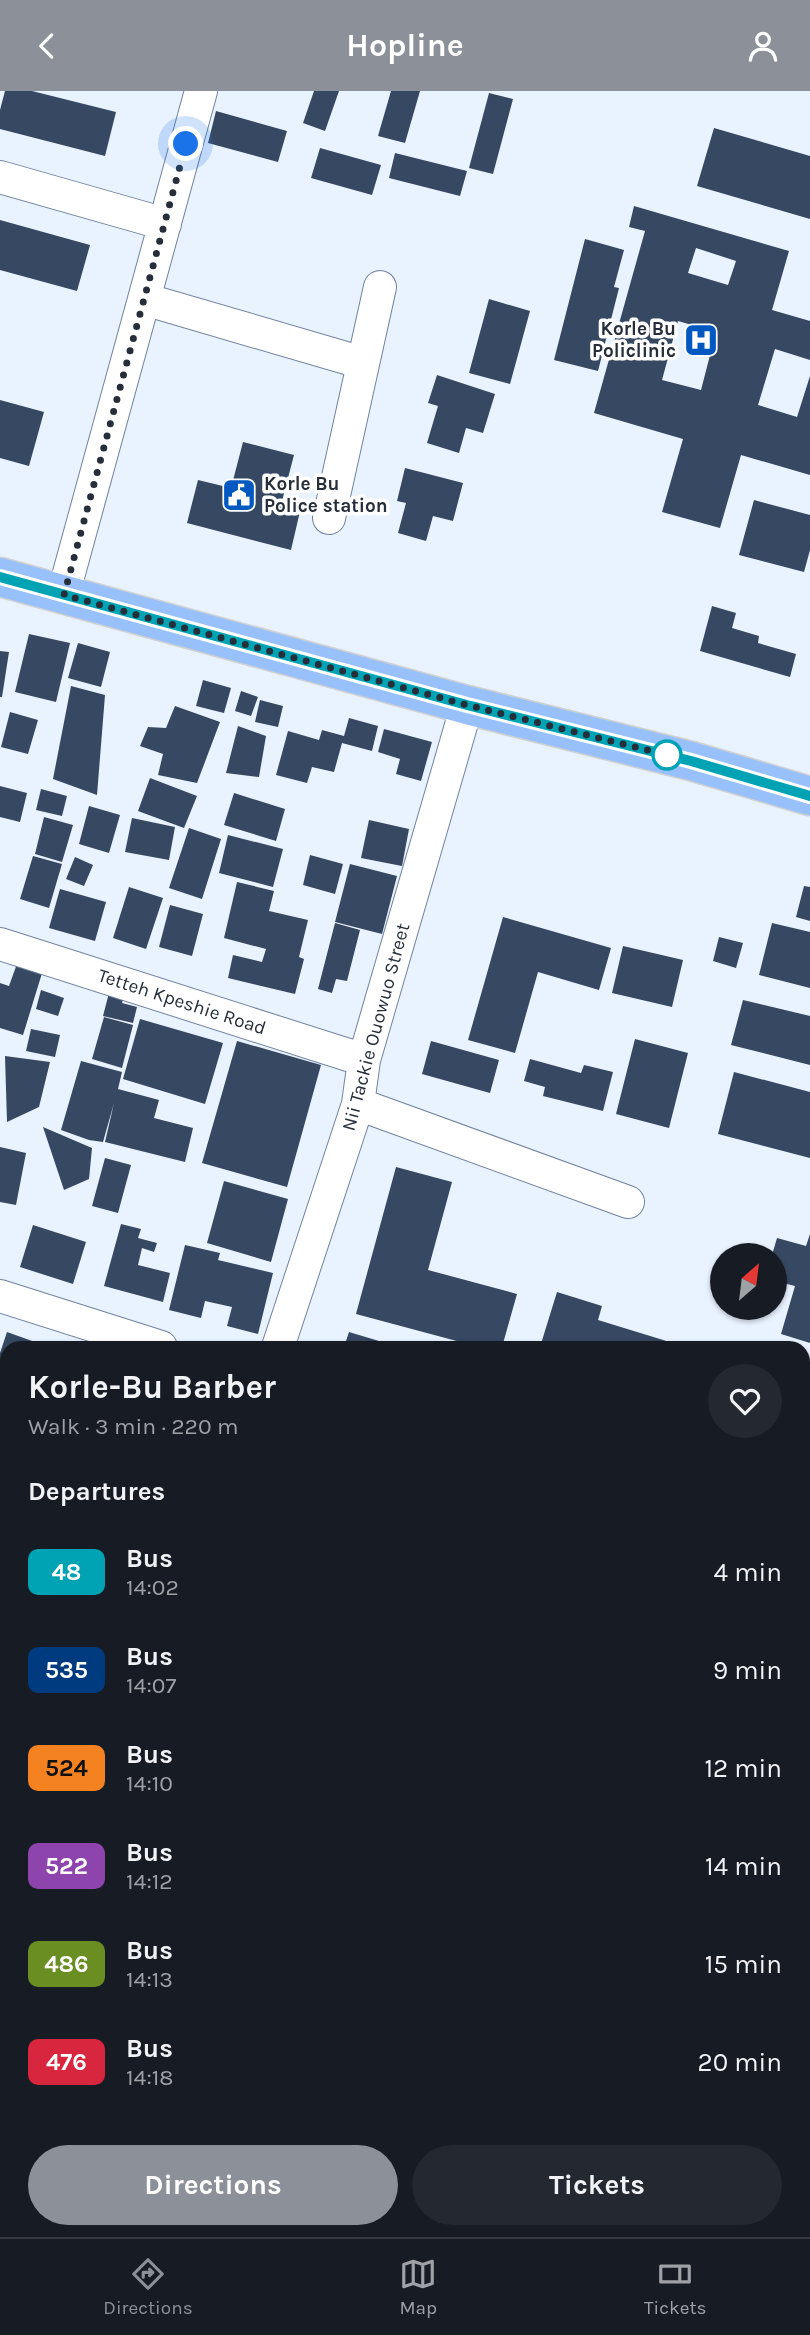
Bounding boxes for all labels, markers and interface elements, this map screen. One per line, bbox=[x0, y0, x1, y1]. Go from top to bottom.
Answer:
icon: back bbox=[28, 27, 66, 65]
text: Hopline bbox=[346, 27, 464, 64]
icon: person bbox=[744, 27, 782, 65]
your location bbox=[168, 126, 203, 161]
place label: Korle Bu Policlinic bbox=[592, 318, 676, 362]
hospital icon: Korle Bu Policlinic bbox=[682, 321, 720, 359]
place label: Korle Bu Police station bbox=[264, 473, 388, 517]
public building icon: Korle Bu Police station bbox=[220, 476, 258, 514]
unlabelled marker bbox=[652, 740, 682, 770]
street label: Nii Tackie Ouowuo Street bbox=[338, 921, 414, 1133]
street label: Tetteh Kpeshie Road bbox=[95, 964, 269, 1040]
north arrow bbox=[710, 1243, 788, 1319]
map controls bbox=[710, 1243, 787, 1320]
button: heart bbox=[708, 1364, 782, 1438]
text: Korle-Bu Barber bbox=[28, 1368, 276, 1406]
text: Walk · 3 min · 220 m bbox=[28, 1413, 239, 1440]
text: Departures bbox=[28, 1476, 165, 1507]
text: Bus bbox=[126, 1543, 173, 1574]
text: 4 min bbox=[714, 1557, 782, 1588]
text: 48 bbox=[52, 1558, 81, 1586]
text: 14:02 bbox=[126, 1574, 179, 1601]
text: Bus bbox=[126, 1641, 173, 1672]
text: 9 min bbox=[713, 1655, 782, 1686]
text: 535 bbox=[45, 1656, 88, 1684]
text: 14:07 bbox=[126, 1672, 176, 1699]
text: Bus bbox=[126, 1739, 173, 1770]
text: 12 min bbox=[704, 1753, 782, 1784]
text: 524 bbox=[45, 1754, 88, 1782]
text: 14:10 bbox=[126, 1770, 173, 1797]
text: Bus bbox=[126, 1837, 173, 1868]
text: 14 min bbox=[705, 1851, 782, 1882]
text: 522 bbox=[45, 1852, 88, 1880]
text: 14:12 bbox=[126, 1868, 173, 1895]
text: Bus bbox=[126, 1935, 173, 1966]
text: 15 min bbox=[705, 1949, 782, 1980]
text: 486 bbox=[44, 1950, 89, 1978]
text: 14:13 bbox=[126, 1966, 173, 1993]
text: Bus bbox=[126, 2033, 173, 2064]
text: 20 min bbox=[698, 2047, 782, 2078]
text: 476 bbox=[46, 2048, 87, 2076]
text: 14:18 bbox=[126, 2064, 173, 2091]
button: Directions bbox=[28, 2145, 398, 2225]
button: Tickets bbox=[412, 2145, 782, 2225]
tab: Directions bbox=[103, 2255, 193, 2319]
tab: Map bbox=[399, 2255, 437, 2319]
tab: Tickets bbox=[644, 2255, 707, 2319]

